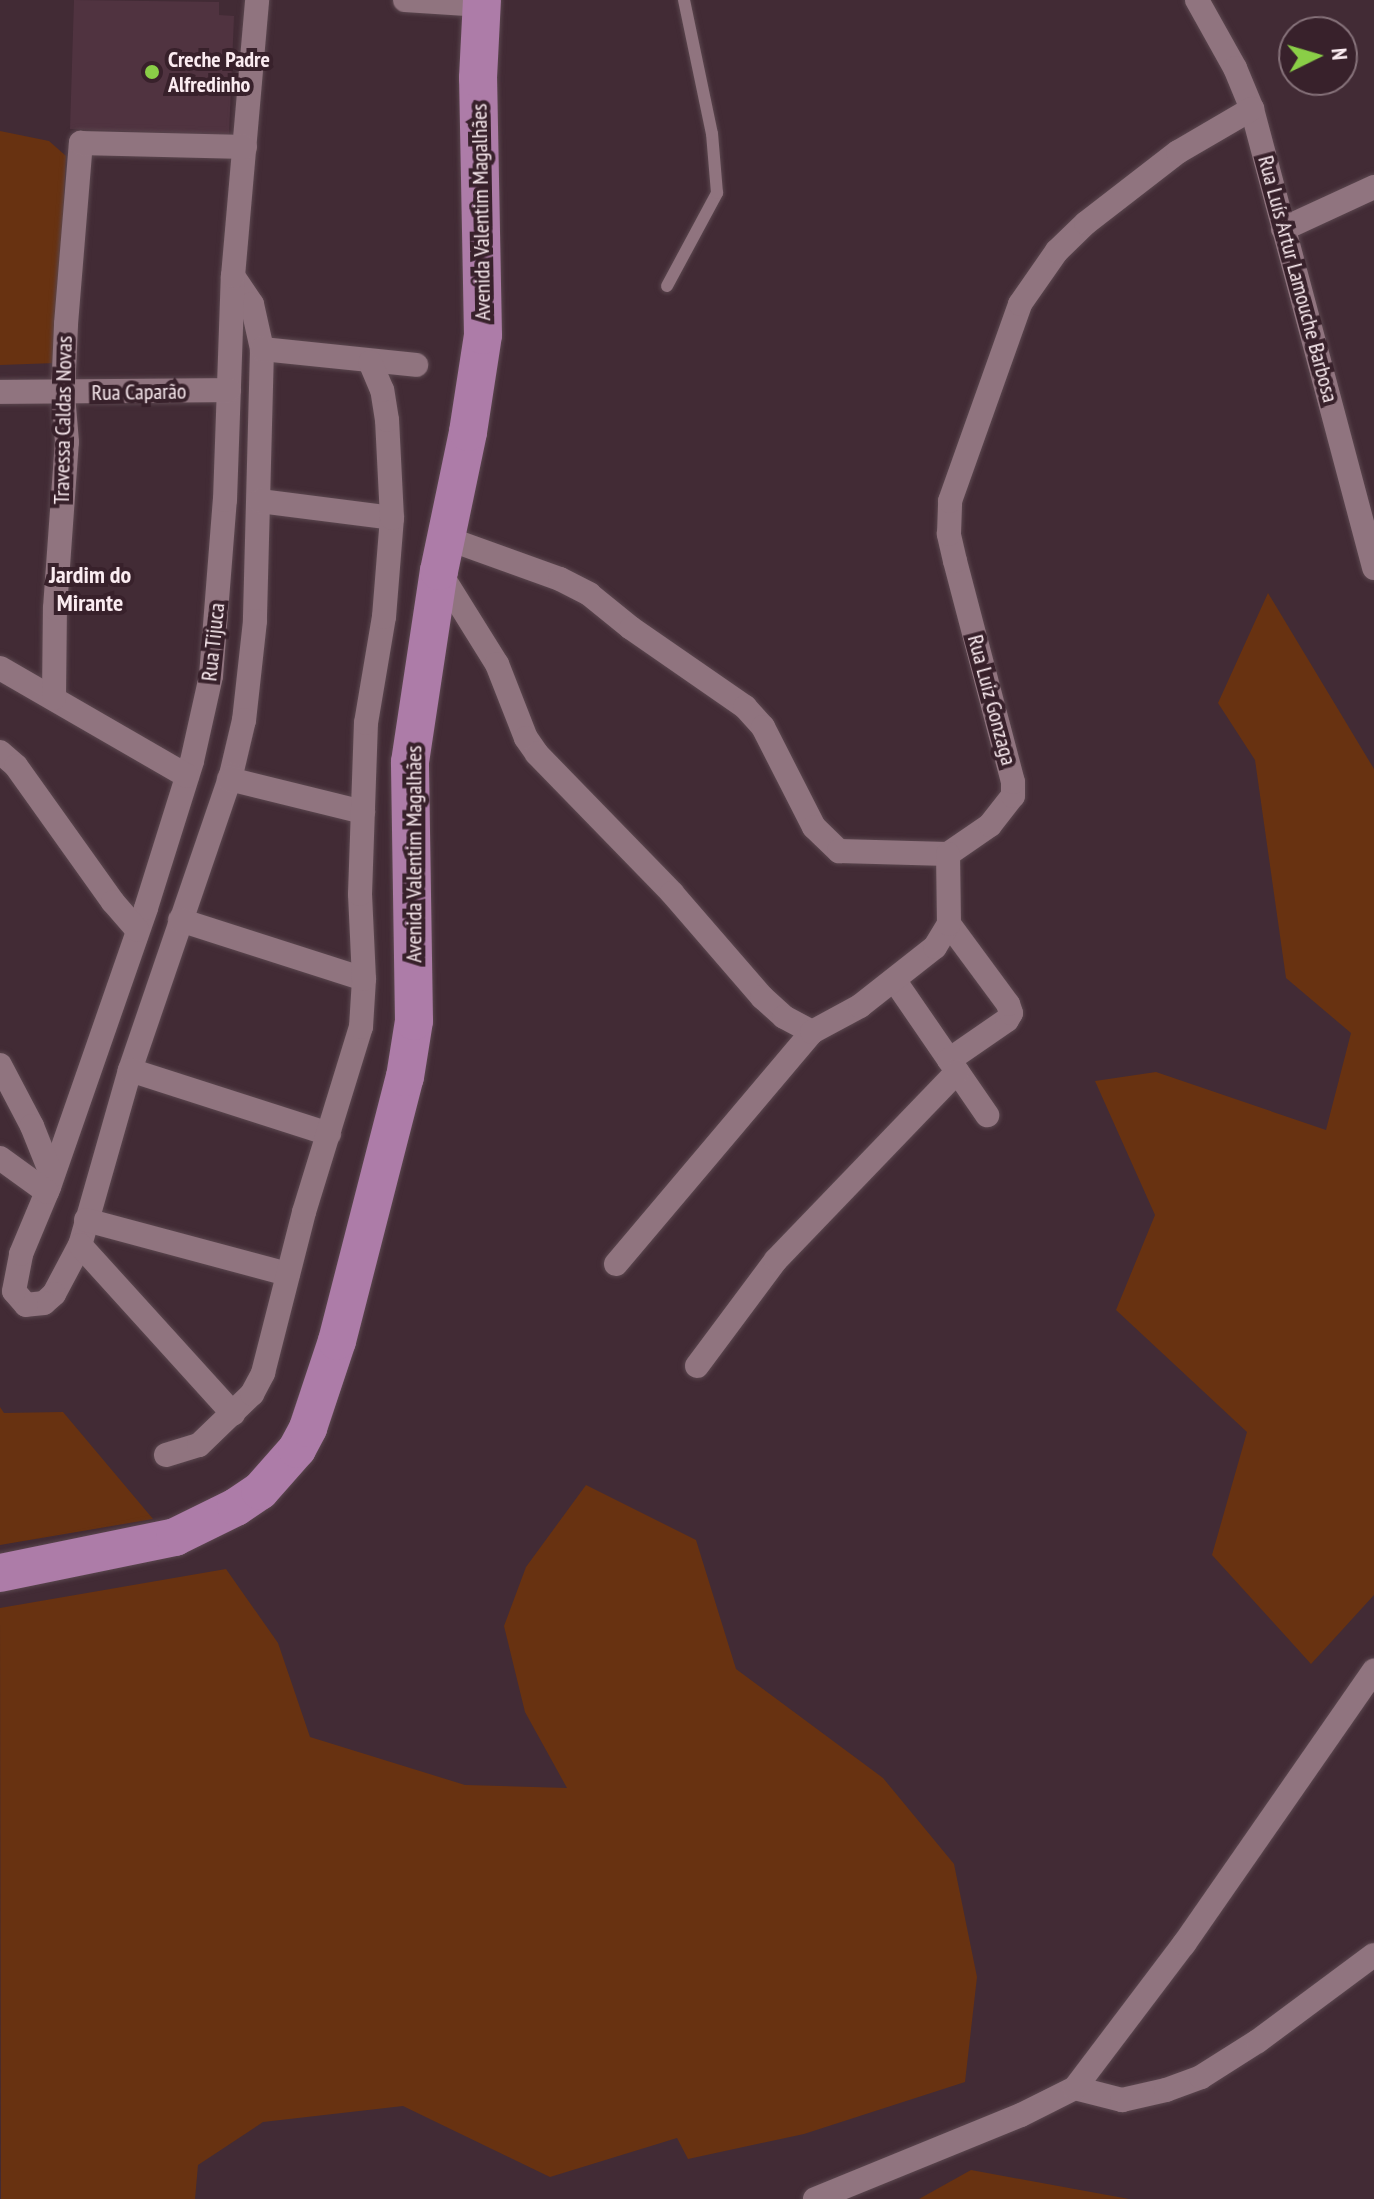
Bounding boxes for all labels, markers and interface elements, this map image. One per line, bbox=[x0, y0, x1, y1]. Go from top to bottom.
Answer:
north arrow bbox=[1278, 16, 1358, 96]
place label: Creche Padre Alfredinho bbox=[168, 46, 270, 98]
text: N bbox=[1325, 47, 1354, 61]
marker: Creche Padre Alfredinho bbox=[143, 63, 161, 81]
street label: Avenida Valentim Magalhães bbox=[466, 103, 496, 321]
street label: Rua Luís Artur Lamouche Barbosa bbox=[1252, 153, 1344, 405]
street label: Travessa Caldas Novas bbox=[48, 335, 78, 505]
street label: Rua Caparão bbox=[91, 378, 187, 406]
district label: Jardim do Mirante bbox=[49, 561, 131, 617]
street label: Rua Tijuca bbox=[196, 601, 230, 683]
street label: Rua Luiz Gonzaga bbox=[962, 632, 1022, 768]
street label: Avenida Valentim Magalhães bbox=[401, 745, 427, 963]

